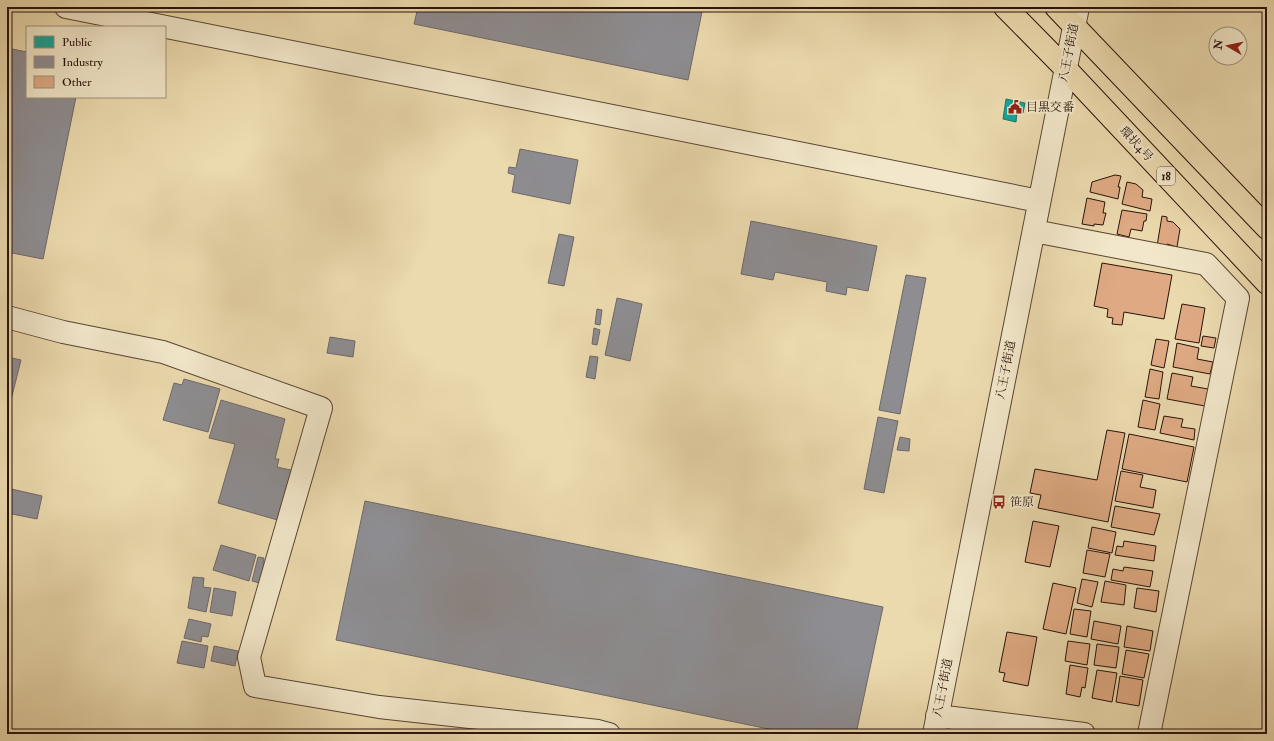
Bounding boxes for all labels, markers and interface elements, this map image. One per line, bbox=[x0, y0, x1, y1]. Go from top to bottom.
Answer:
street label: 八王子街道 bbox=[1056, 22, 1082, 84]
legend bbox=[26, 26, 166, 98]
north arrow bbox=[1208, 26, 1248, 66]
text: Public bbox=[62, 35, 92, 50]
text: N bbox=[1211, 38, 1226, 51]
text: Industry bbox=[62, 55, 104, 70]
text: Other bbox=[62, 75, 92, 90]
public building icon: 目黒交番 bbox=[1007, 99, 1023, 115]
place label: 目黒交番 bbox=[1026, 100, 1074, 115]
street label: 環状4号 bbox=[1116, 123, 1156, 165]
road number: 18 bbox=[1157, 167, 1175, 185]
street label: 八王子街道 bbox=[993, 339, 1019, 401]
bus stop icon: 笹原 bbox=[991, 494, 1007, 510]
place label: 笹原 bbox=[1010, 495, 1034, 510]
street label: 八王子街道 bbox=[930, 657, 956, 719]

